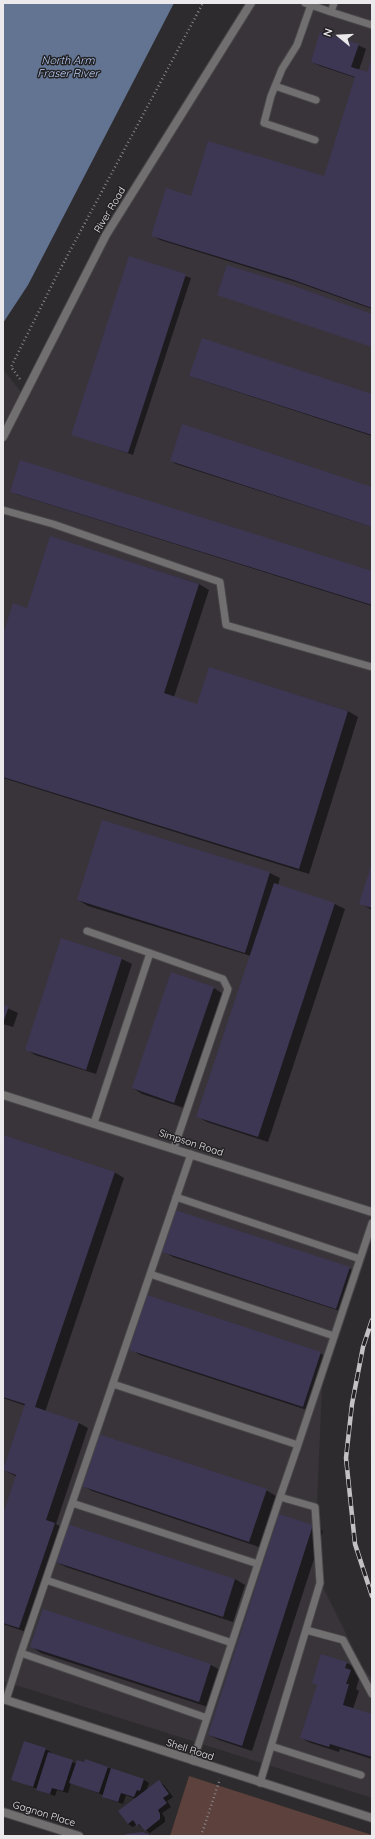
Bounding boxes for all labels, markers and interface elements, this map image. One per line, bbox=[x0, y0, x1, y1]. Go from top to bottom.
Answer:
north arrow bbox=[319, 16, 359, 56]
text: N bbox=[320, 26, 335, 38]
water label: North Arm Fraser River bbox=[37, 54, 99, 80]
street label: River Road bbox=[92, 185, 128, 235]
street label: Simpson Road bbox=[157, 1127, 225, 1159]
street label: Shell Road bbox=[165, 1737, 215, 1763]
street label: Gagnon Place bbox=[11, 1799, 77, 1829]

